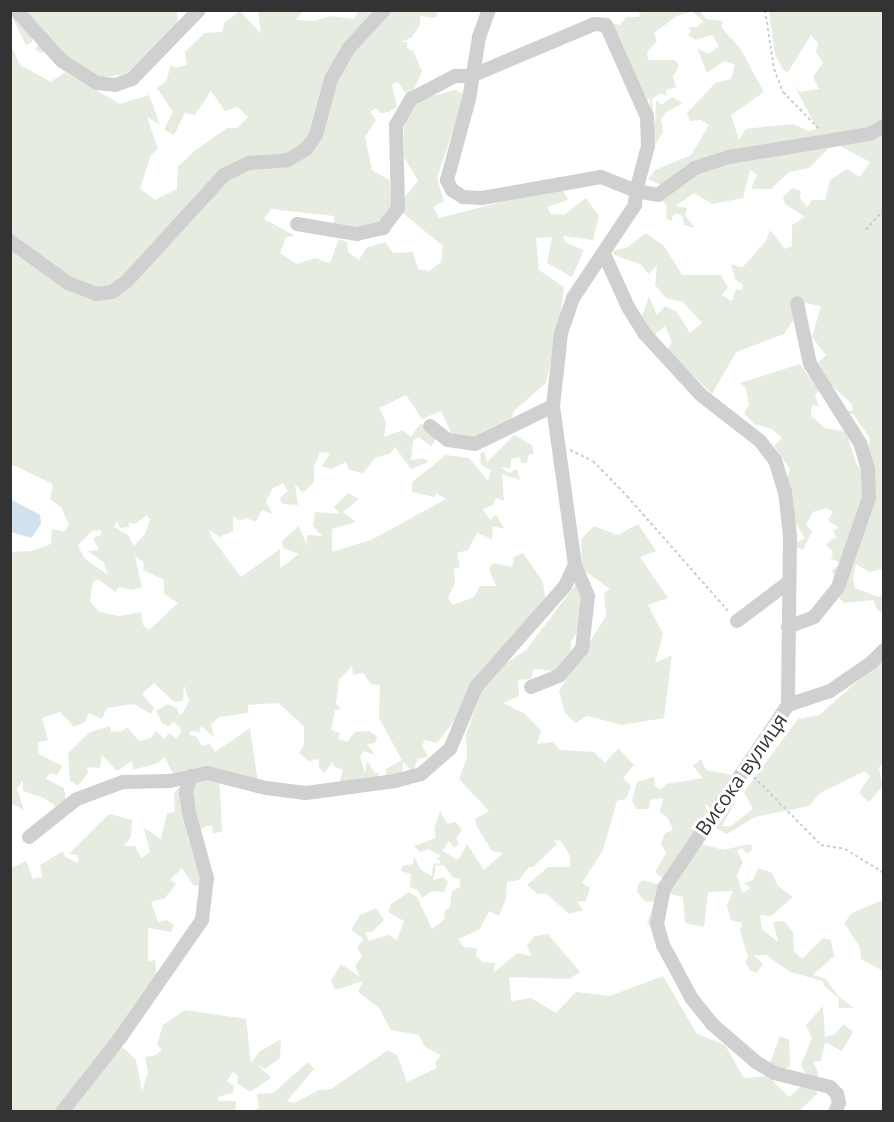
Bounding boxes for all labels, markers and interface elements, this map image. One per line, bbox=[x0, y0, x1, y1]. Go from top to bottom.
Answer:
street label: Висока вулиця bbox=[690, 708, 792, 840]

